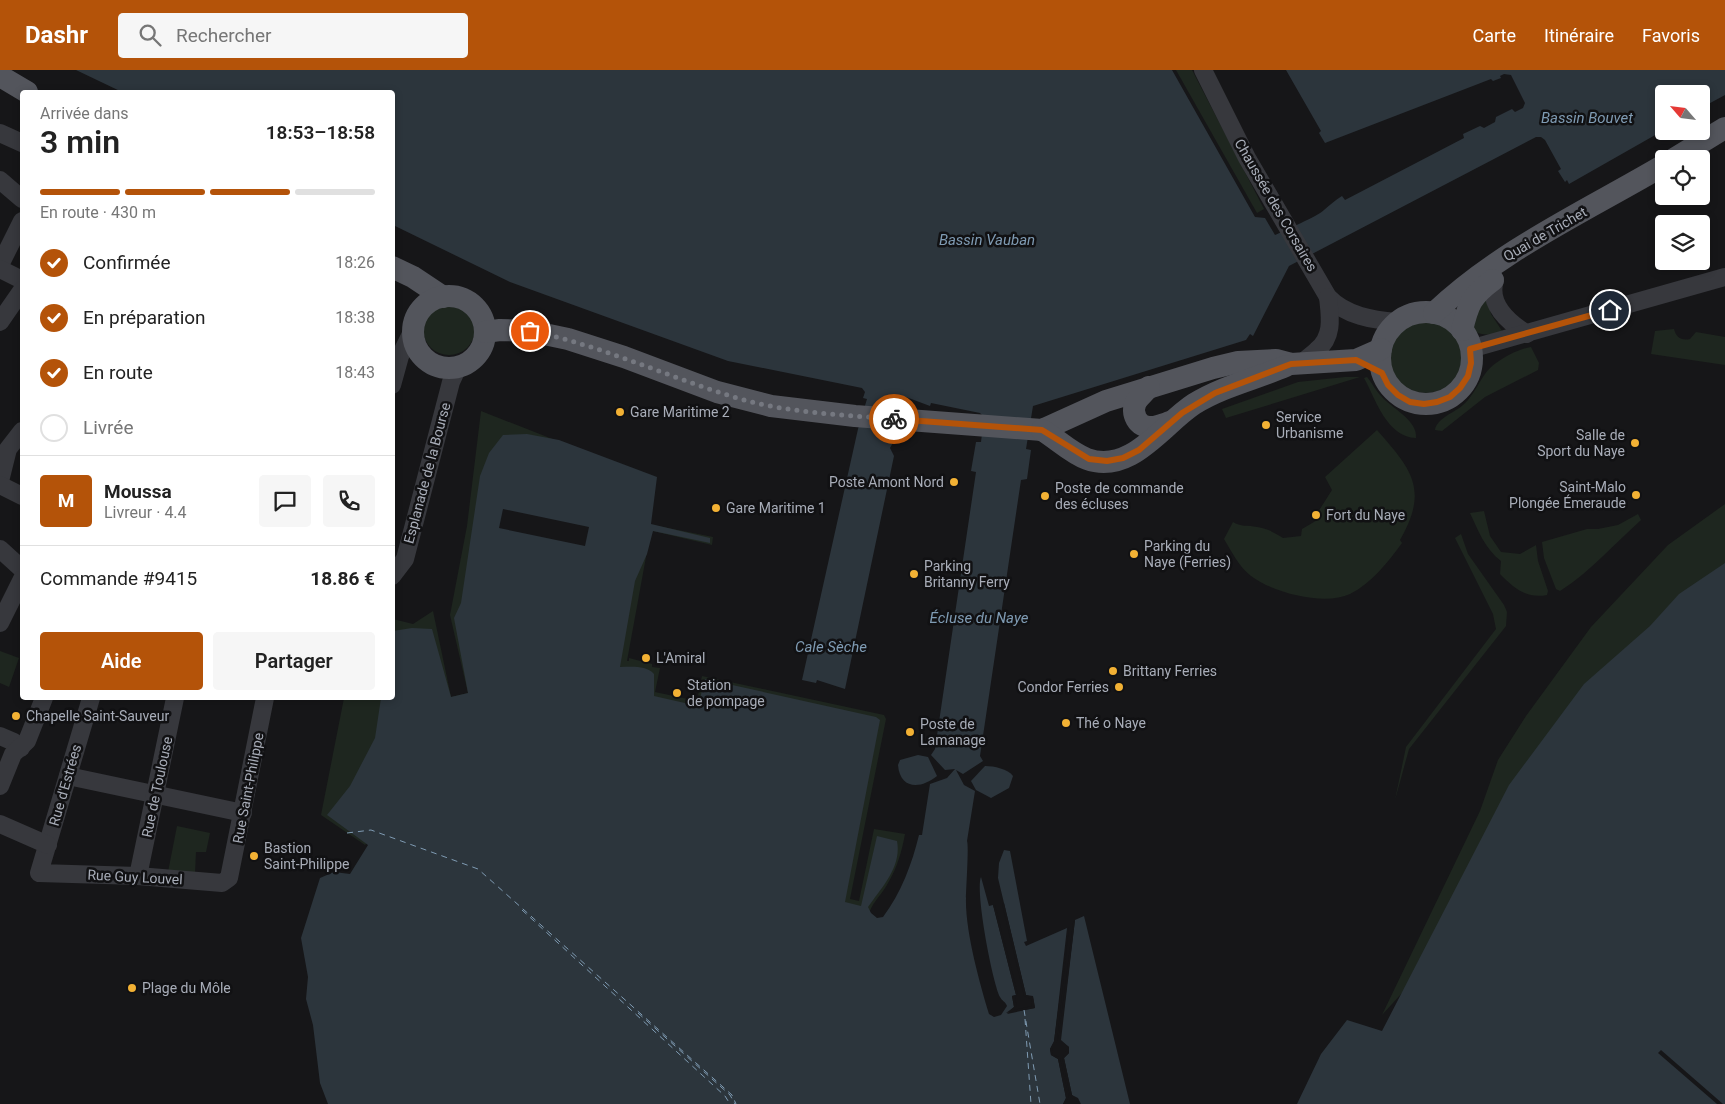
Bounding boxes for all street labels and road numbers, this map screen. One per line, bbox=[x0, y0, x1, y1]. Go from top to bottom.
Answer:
street label: Chaussée des Corsaires bbox=[1231, 136, 1321, 274]
street label: Quai de Trichet bbox=[1501, 204, 1590, 264]
street label: Esplanade de la Bourse bbox=[400, 401, 454, 545]
street label: Rue Saint-Philippe bbox=[229, 731, 267, 845]
street label: Rue de Toulouse bbox=[138, 735, 176, 839]
street label: Rue d'Estrées bbox=[46, 742, 84, 828]
street label: Rue Guy Louvel bbox=[87, 867, 183, 887]

